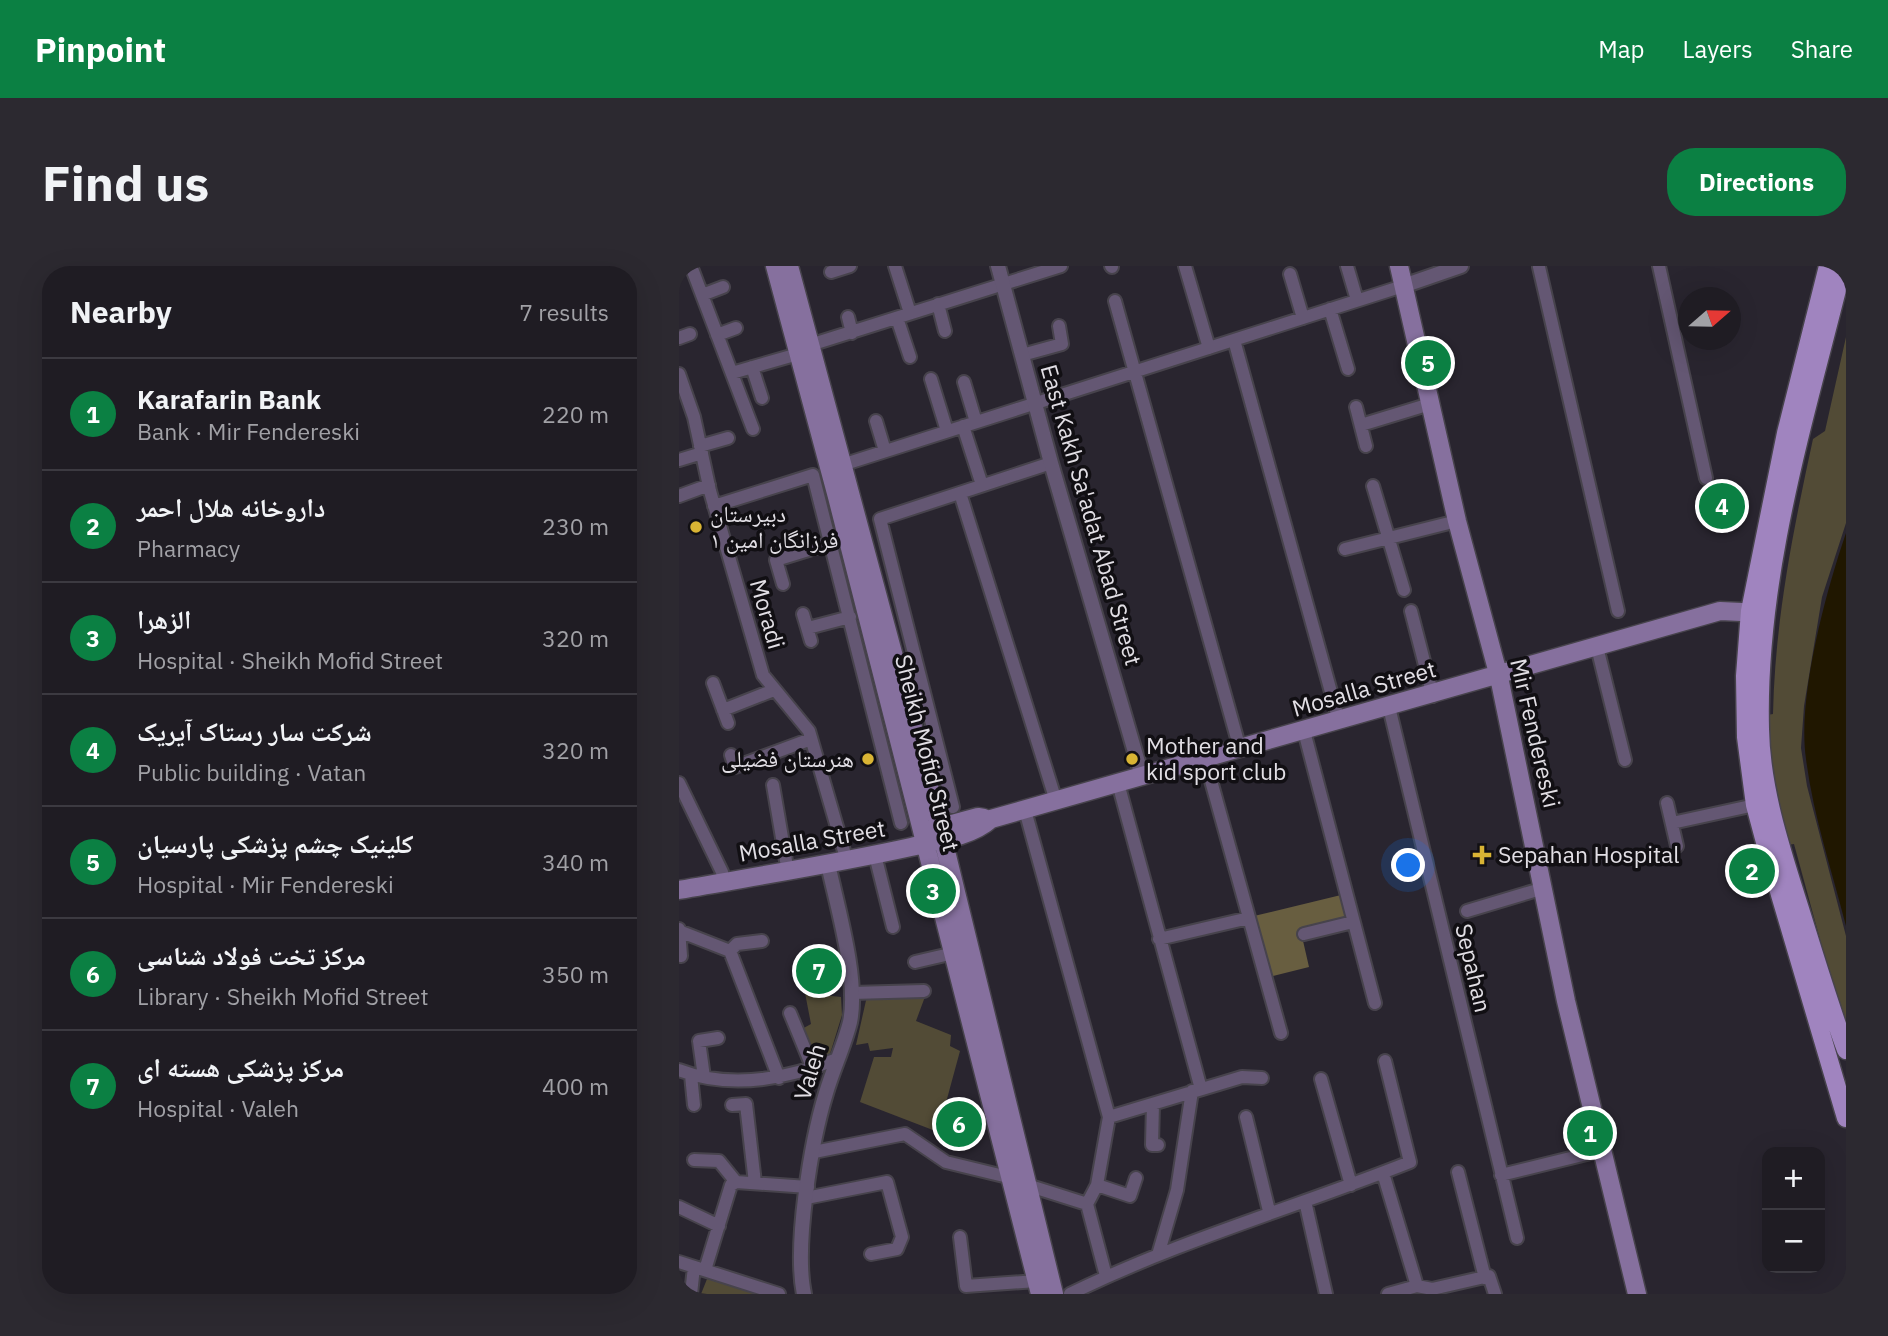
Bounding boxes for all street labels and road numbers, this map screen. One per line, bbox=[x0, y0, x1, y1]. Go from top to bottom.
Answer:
street label: East Kakh Sa'adat Abad Street bbox=[1035, 361, 1149, 669]
street label: Moradi bbox=[744, 575, 792, 652]
street label: Sheikh Mofid Street bbox=[889, 651, 967, 854]
street label: Mosalla Street bbox=[1288, 653, 1439, 723]
street label: Mir Fendereski bbox=[1504, 655, 1568, 810]
street label: Mosalla Street bbox=[736, 812, 887, 868]
street label: Sepahan bbox=[1449, 921, 1499, 1015]
street label: Valeh bbox=[786, 1040, 832, 1104]

